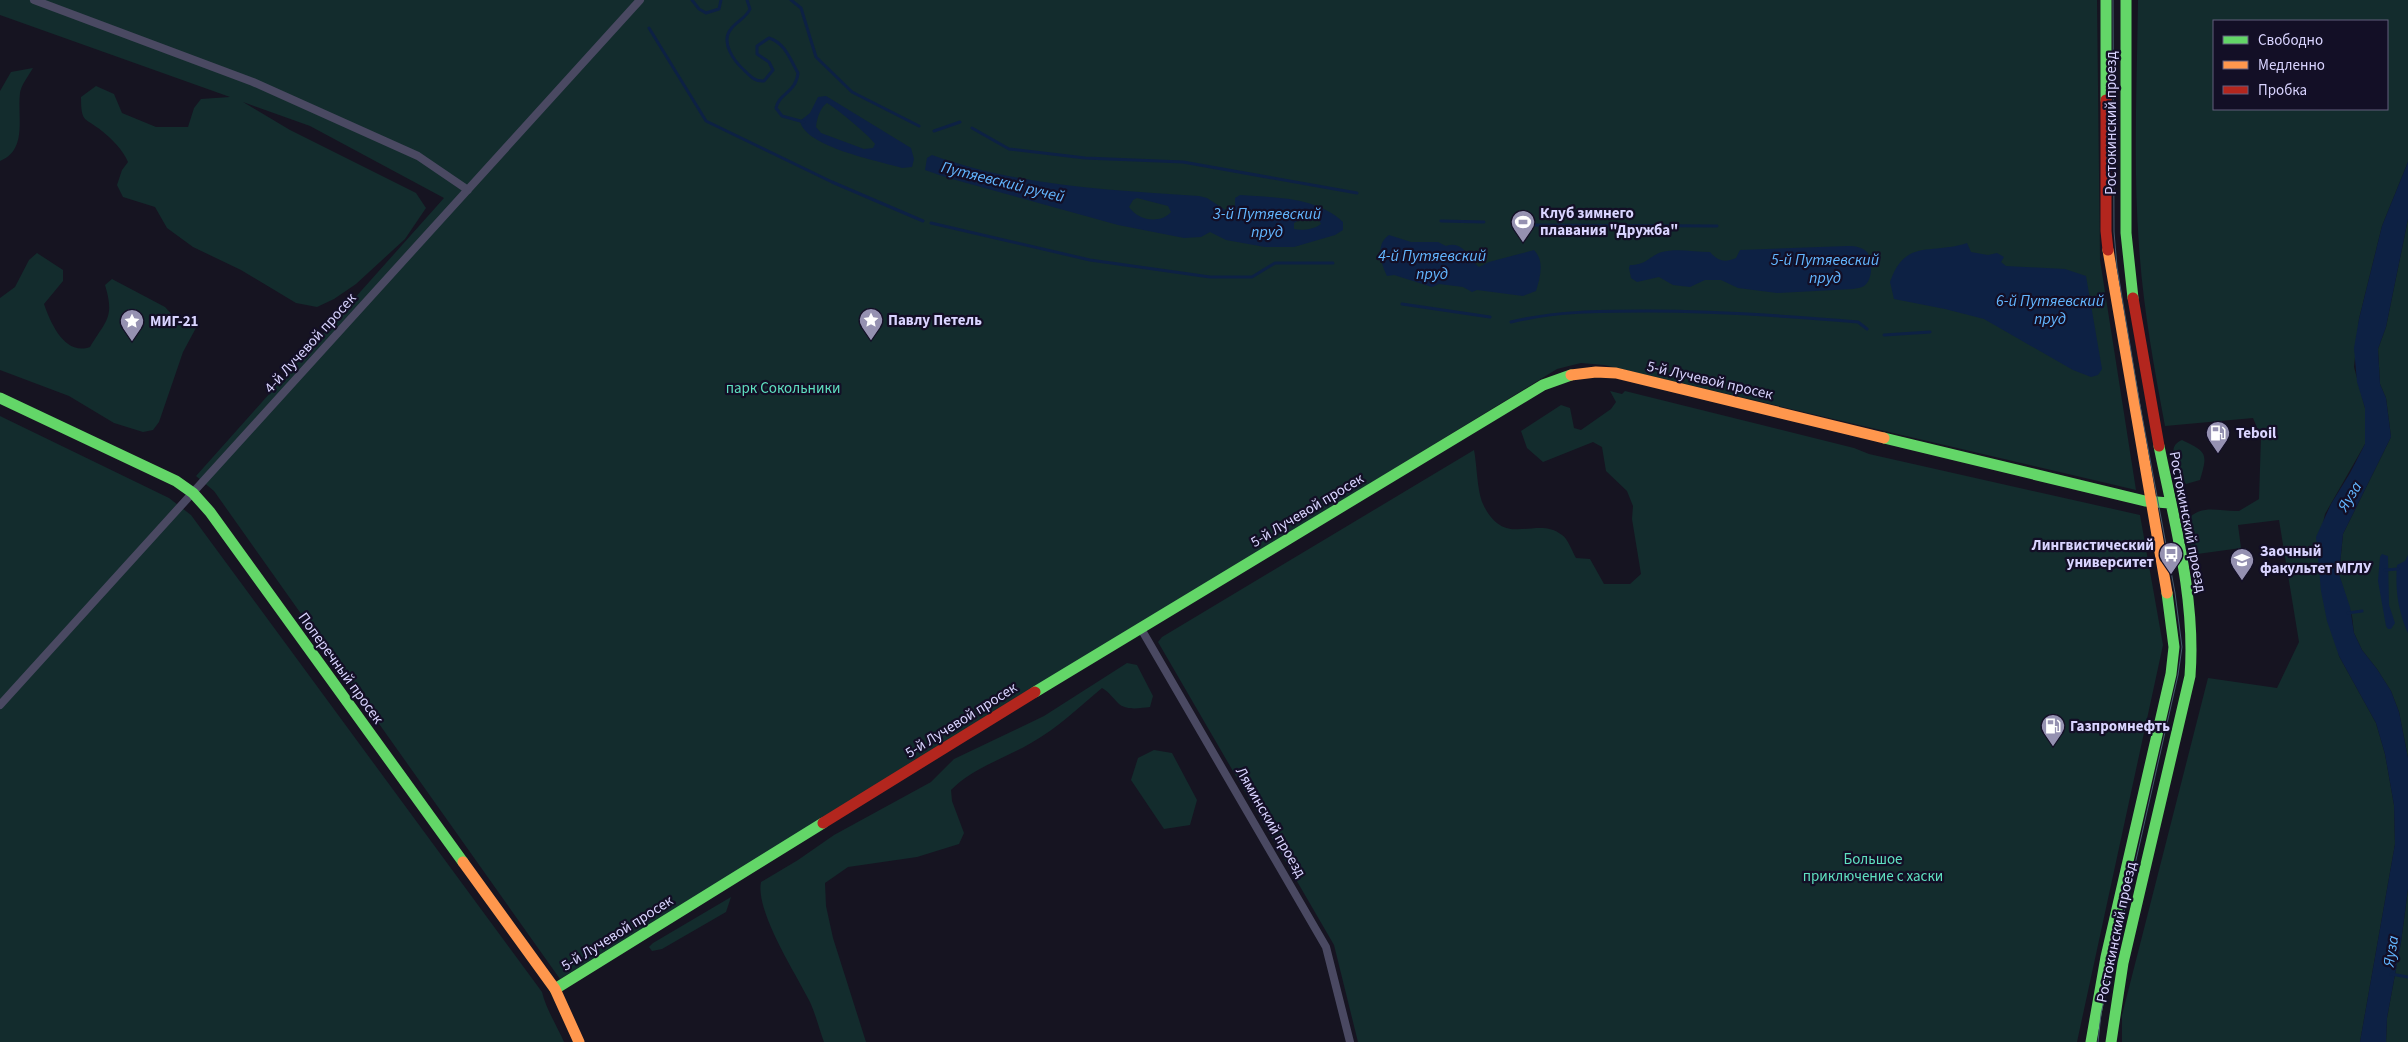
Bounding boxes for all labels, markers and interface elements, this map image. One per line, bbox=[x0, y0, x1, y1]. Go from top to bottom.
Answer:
legend bbox=[2213, 20, 2388, 110]
text: Свободно bbox=[2258, 30, 2323, 51]
street label: Ростокинский проезд bbox=[2101, 51, 2122, 195]
text: Медленно bbox=[2258, 55, 2325, 76]
text: Пробка bbox=[2258, 80, 2307, 101]
water label: Путяевский ручей bbox=[939, 156, 1067, 208]
water label: 3-й Путяевский пруд bbox=[1212, 203, 1321, 243]
place label: Клуб зимнего плавания "Дружба" bbox=[1540, 203, 1678, 241]
sports icon: Клуб зимнего плавания "Дружба" bbox=[1510, 209, 1536, 243]
water label: 4-й Путяевский пруд bbox=[1378, 245, 1486, 285]
water label: 5-й Путяевский пруд bbox=[1771, 249, 1879, 289]
street label: 4-й Лучевой просек bbox=[260, 288, 362, 398]
water label: 6-й Путяевский пруд bbox=[1996, 290, 2104, 330]
place icon: Павлу Петель bbox=[858, 307, 884, 341]
place icon: МИГ-21 bbox=[119, 308, 145, 342]
place label: Павлу Петель bbox=[888, 310, 982, 331]
place label: МИГ-21 bbox=[150, 311, 199, 332]
street label: 5-й Лучевой просек bbox=[1645, 356, 1775, 405]
park label: парк Сокольники bbox=[726, 378, 840, 399]
fuel station icon: Teboil bbox=[2205, 420, 2231, 454]
place label: Teboil bbox=[2236, 423, 2277, 444]
street label: Ростокинский проезд bbox=[2164, 450, 2211, 594]
street label: 5-й Лучевой просек bbox=[1247, 468, 1368, 553]
water label: Яуза bbox=[2332, 477, 2368, 517]
place label: Лингвистический университет bbox=[2031, 535, 2154, 573]
bus stop icon: Лингвистический университет bbox=[2158, 541, 2184, 575]
place label: Заочный факультет МГЛУ bbox=[2260, 541, 2372, 579]
school or university icon: Заочный факультет МГЛУ bbox=[2229, 547, 2255, 581]
street label: Поперечный просек bbox=[293, 608, 389, 729]
street label: 5-й Лучевой просек bbox=[901, 677, 1022, 763]
fuel station icon: Газпромнефть bbox=[2040, 713, 2066, 747]
place label: Газпромнефть bbox=[2070, 716, 2170, 737]
street label: Ляминский проезд bbox=[1230, 763, 1311, 882]
park label: Большое приключение с хаски bbox=[1803, 849, 1943, 887]
street label: Ростокинский проезд bbox=[2091, 860, 2142, 1004]
street label: 5-й Лучевой просек bbox=[557, 890, 678, 976]
water label: Яуза bbox=[2378, 934, 2404, 969]

